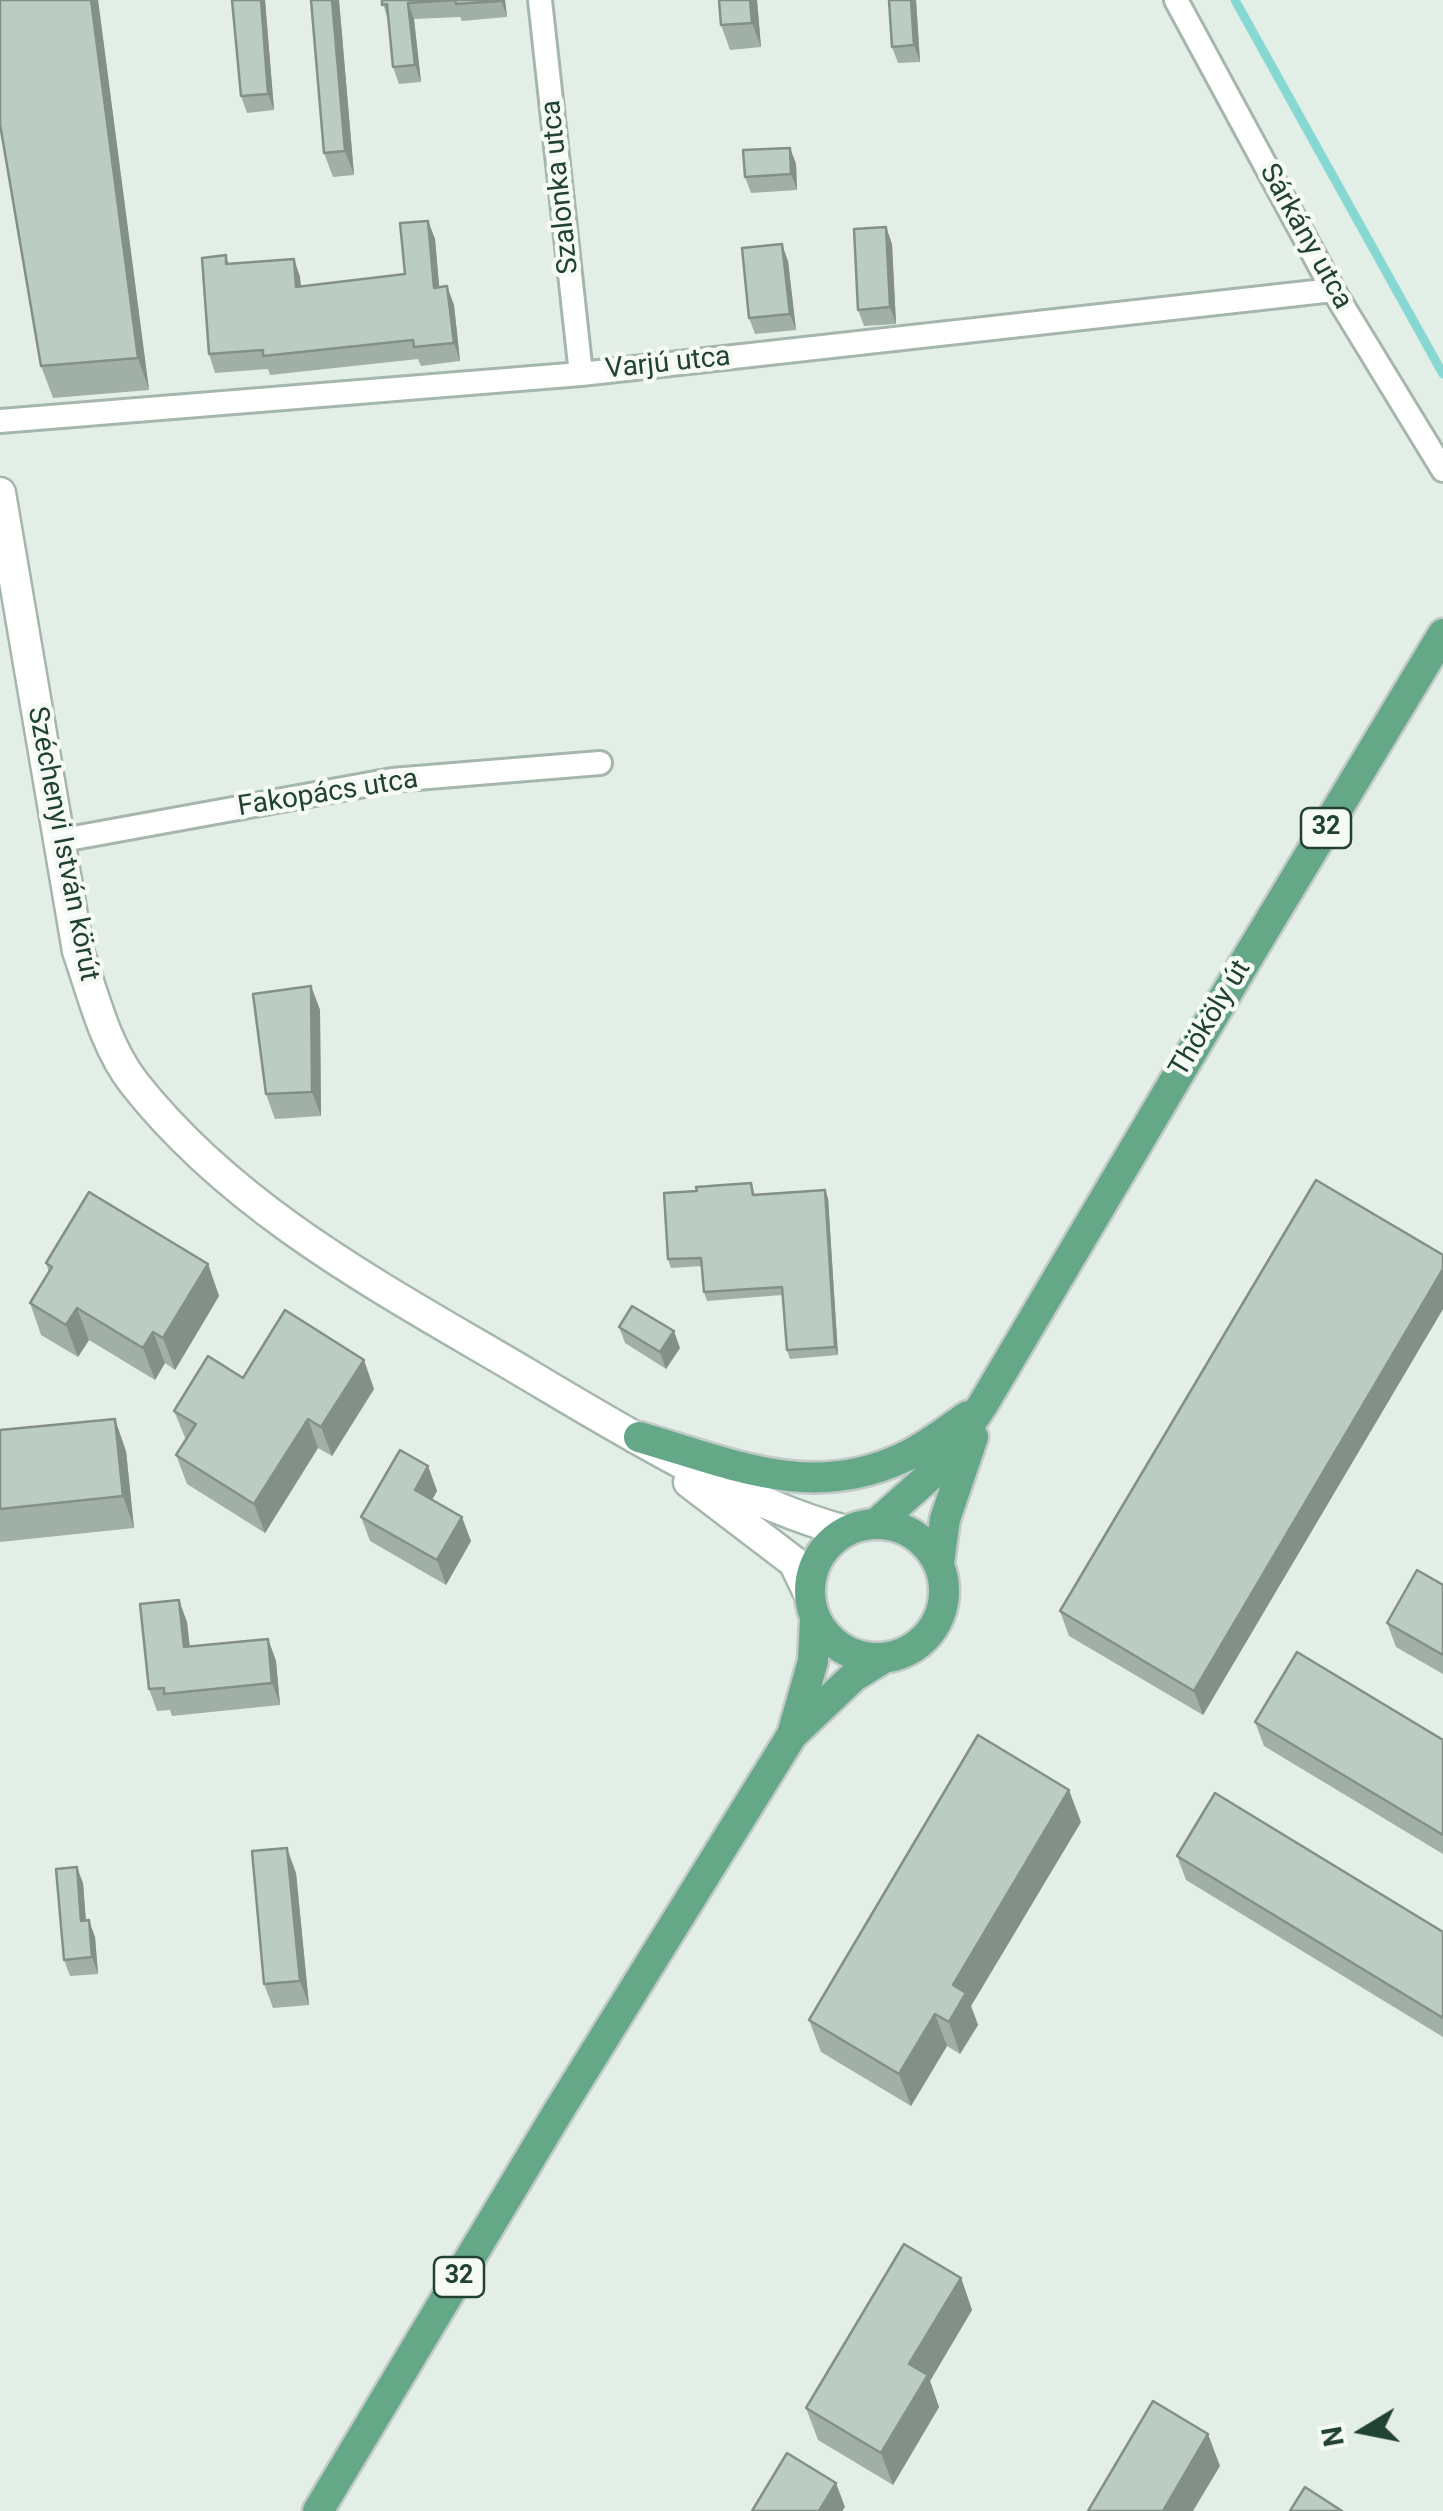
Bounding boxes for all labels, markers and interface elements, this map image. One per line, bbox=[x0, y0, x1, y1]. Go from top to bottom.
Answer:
street label: Szalonka utca bbox=[535, 98, 587, 276]
street label: Sárkány utca bbox=[1251, 158, 1359, 316]
street label: Varjú utca bbox=[604, 341, 732, 387]
street label: Széchenyi István körút bbox=[19, 704, 105, 984]
street label: Fakopács utca bbox=[236, 763, 420, 825]
road number: 32 bbox=[1301, 808, 1351, 848]
street label: Thököly út bbox=[1163, 955, 1259, 1083]
road number: 32 bbox=[434, 2257, 484, 2297]
north arrow bbox=[1313, 2381, 1413, 2481]
text: N bbox=[1315, 2424, 1351, 2449]

